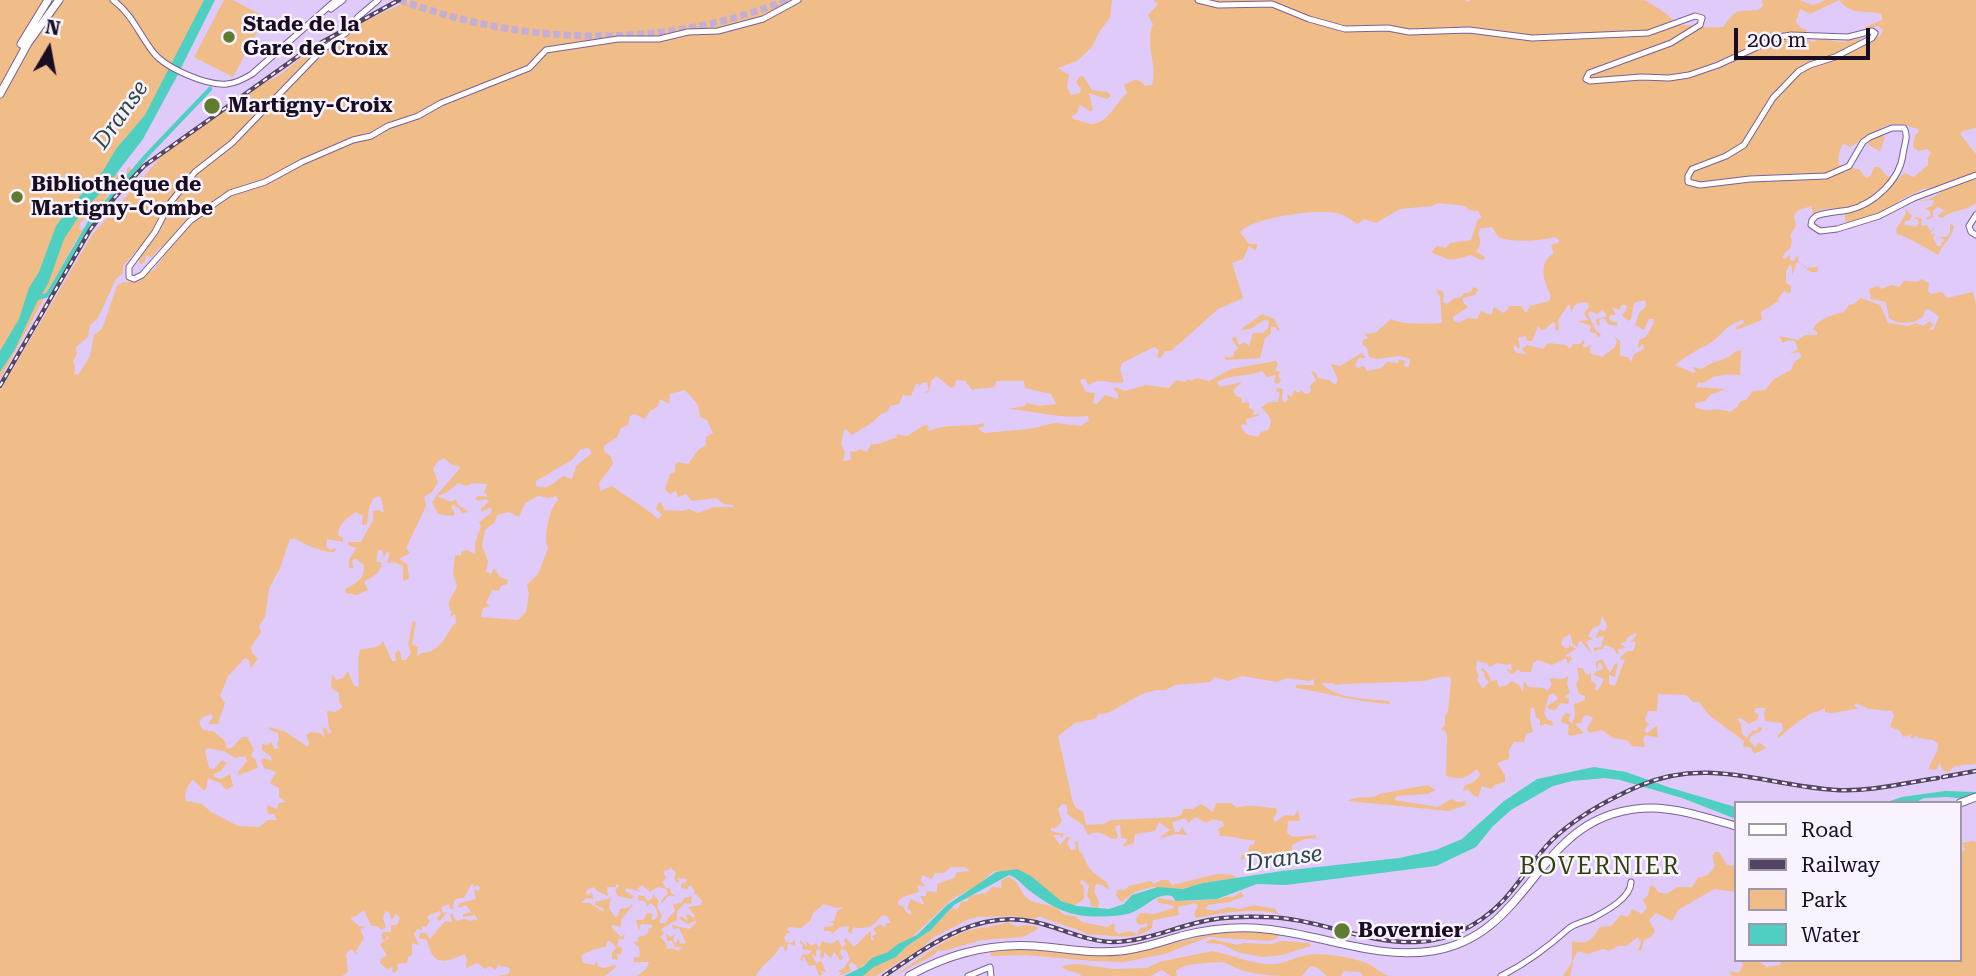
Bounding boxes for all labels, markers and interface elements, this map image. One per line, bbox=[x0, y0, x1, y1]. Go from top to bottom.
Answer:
place label: Stade de la Gare de Croix bbox=[243, 12, 388, 62]
north arrow bbox=[14, 14, 84, 84]
scale bar bbox=[1738, 14, 1874, 58]
text: N bbox=[44, 15, 62, 40]
text: 200 m bbox=[1747, 28, 1807, 52]
marker: Stade de la Gare de Croix bbox=[221, 29, 237, 45]
water label: Dranse bbox=[88, 75, 154, 155]
place label: Martigny-Croix bbox=[228, 93, 392, 119]
marker: Martigny-Croix bbox=[202, 96, 222, 116]
place label: Bibliothèque de Martigny-Combe bbox=[31, 172, 213, 222]
marker: Bibliothèque de Martigny-Combe bbox=[9, 189, 25, 205]
legend bbox=[1734, 801, 1962, 962]
text: Road bbox=[1801, 818, 1853, 842]
water label: Dranse bbox=[1244, 840, 1324, 878]
district label: BOVERNIER bbox=[1520, 853, 1680, 881]
text: Railway bbox=[1801, 853, 1880, 877]
text: Park bbox=[1801, 888, 1847, 912]
place label: Bovernier bbox=[1358, 918, 1463, 944]
marker: Bovernier bbox=[1332, 921, 1352, 941]
text: Water bbox=[1801, 923, 1860, 947]

